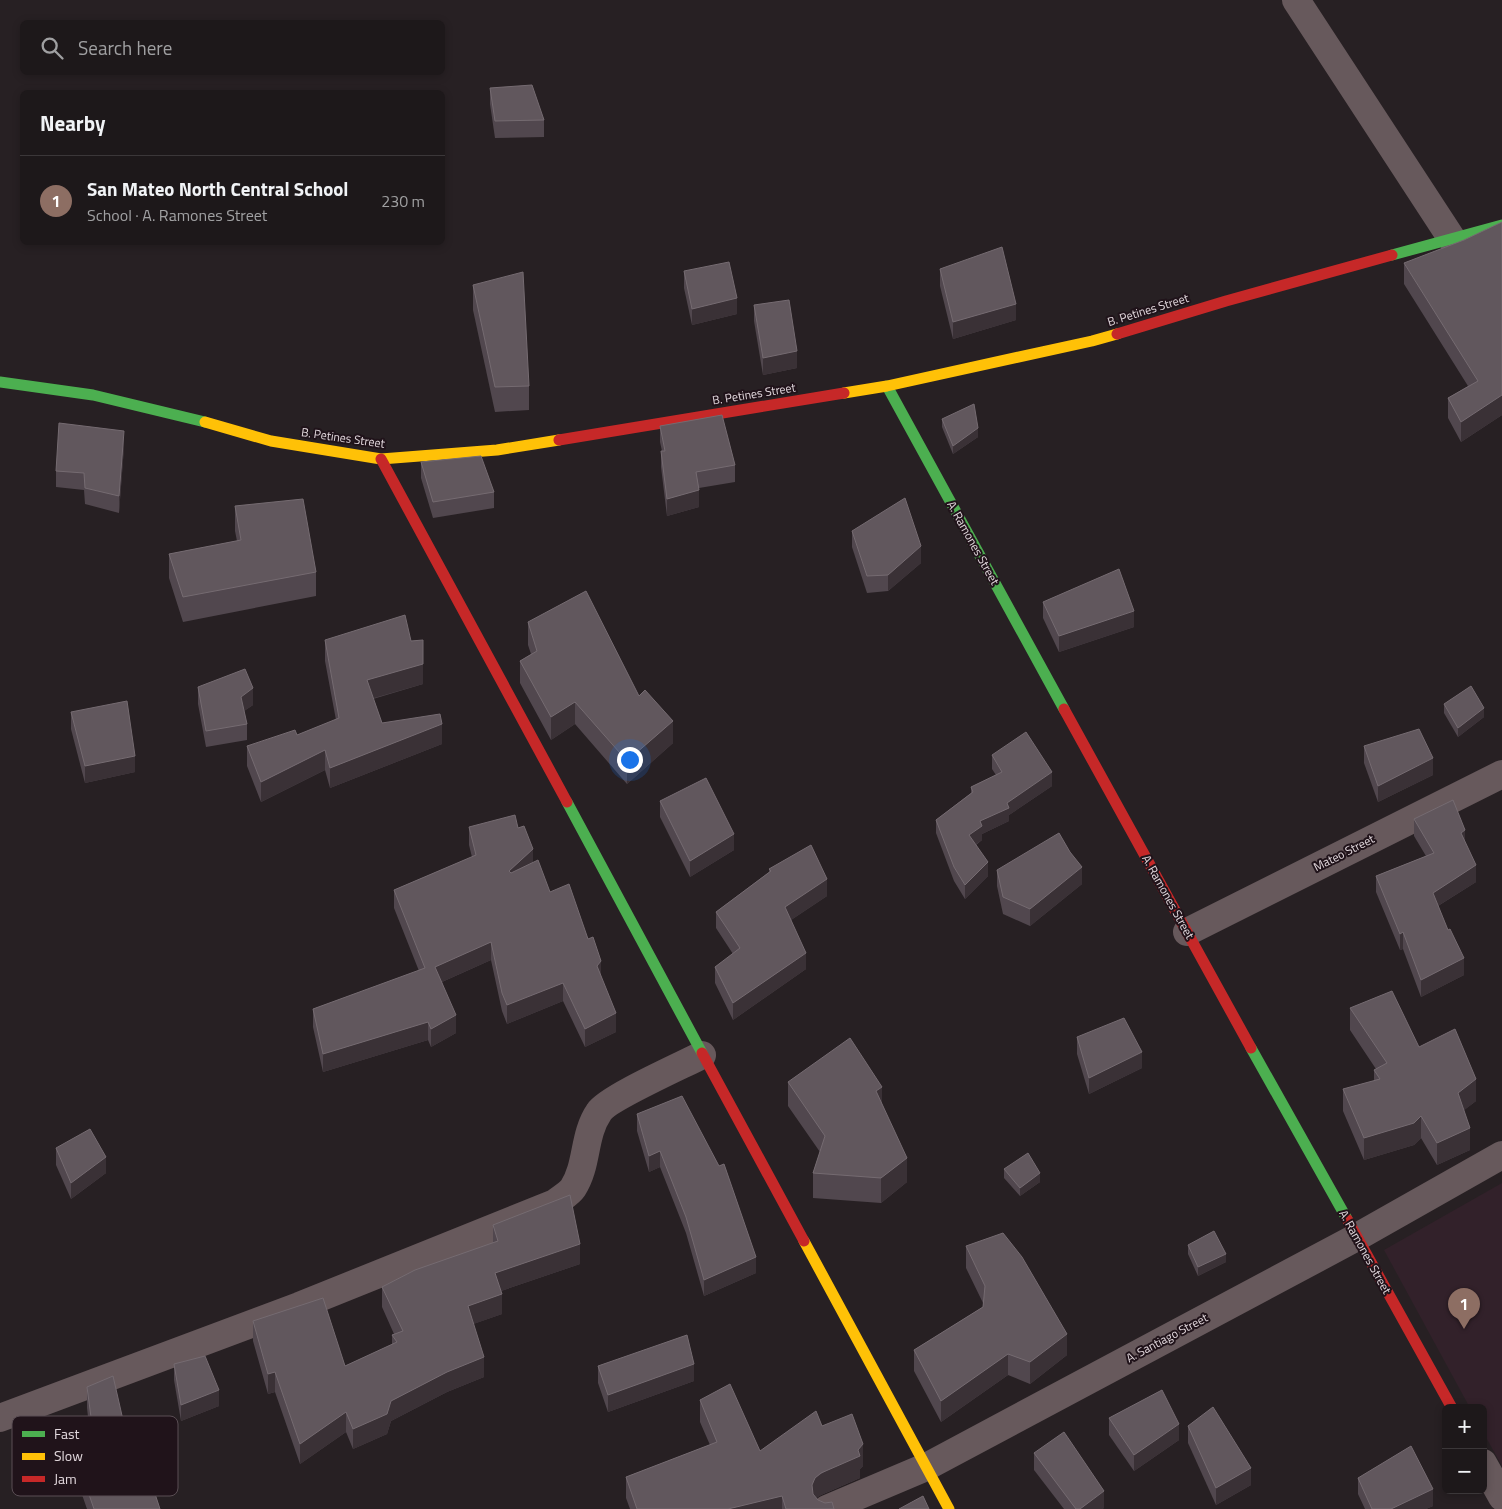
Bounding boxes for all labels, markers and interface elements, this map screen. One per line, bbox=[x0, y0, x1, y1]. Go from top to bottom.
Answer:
search box bbox=[20, 20, 445, 75]
text: Search here bbox=[78, 33, 172, 62]
icon: search bbox=[38, 34, 66, 62]
text: Nearby bbox=[40, 107, 105, 139]
text: San Mateo North Central School bbox=[87, 174, 349, 203]
text: 1 bbox=[52, 189, 60, 213]
text: 230 m bbox=[381, 189, 425, 213]
text: School · A. Ramones Street bbox=[87, 203, 267, 227]
street label: B. Petines Street bbox=[1105, 288, 1192, 331]
street label: B. Petines Street bbox=[711, 377, 798, 409]
street label: B. Petines Street bbox=[300, 422, 387, 453]
street label: A. Ramones Street bbox=[942, 497, 1005, 589]
your location bbox=[617, 747, 643, 773]
street label: Mateo Street bbox=[1310, 829, 1378, 876]
street label: A. Ramones Street bbox=[1137, 851, 1200, 943]
street label: A. Ramones Street bbox=[1334, 1206, 1397, 1298]
pin: 1 bbox=[1448, 1288, 1480, 1329]
street label: A. Santiago Street bbox=[1122, 1308, 1212, 1367]
map controls bbox=[1442, 1404, 1487, 1494]
button: + bbox=[1442, 1404, 1487, 1449]
legend bbox=[12, 1416, 178, 1496]
text: Fast bbox=[54, 1423, 79, 1444]
text: Slow bbox=[54, 1445, 83, 1466]
button: − bbox=[1442, 1449, 1487, 1494]
text: Jam bbox=[54, 1468, 77, 1489]

